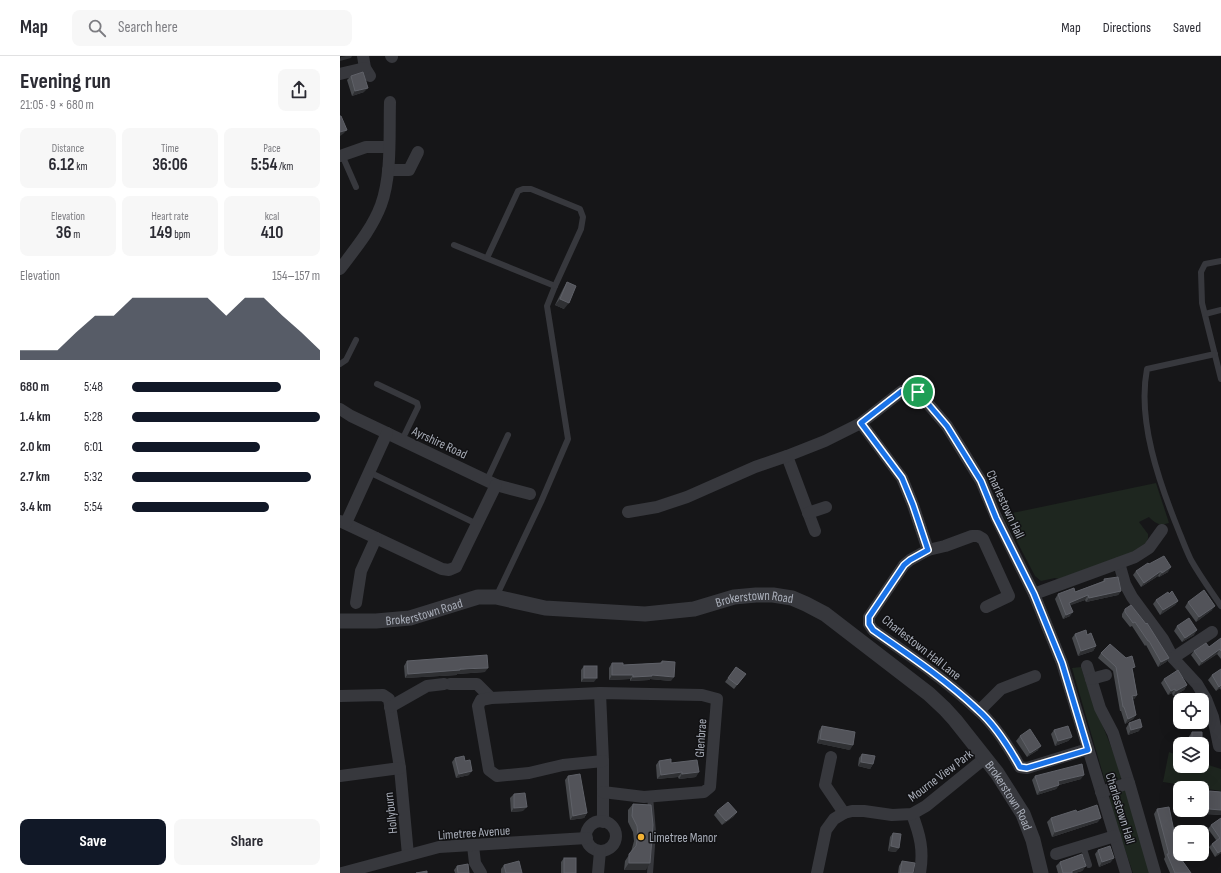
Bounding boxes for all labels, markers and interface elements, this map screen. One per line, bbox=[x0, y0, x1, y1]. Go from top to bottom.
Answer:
search box bbox=[72, 10, 352, 46]
text: Map bbox=[20, 16, 48, 39]
icon: search bbox=[86, 17, 108, 39]
text: Search here bbox=[118, 18, 178, 37]
text: Map bbox=[1061, 19, 1081, 36]
text: Directions bbox=[1103, 19, 1151, 36]
text: Saved bbox=[1173, 19, 1201, 36]
text: Evening run bbox=[20, 68, 111, 95]
button: share bbox=[278, 69, 320, 111]
text: 21:05 · 9 × 680 m bbox=[20, 97, 94, 113]
text: Distance bbox=[52, 142, 84, 155]
text: Time bbox=[161, 142, 179, 155]
text: Pace bbox=[263, 142, 281, 155]
text: 6.12 bbox=[48, 155, 75, 175]
text: 36:06 bbox=[152, 155, 188, 175]
text: 5:54 bbox=[251, 155, 277, 175]
text: km bbox=[75, 160, 88, 173]
text: /km bbox=[277, 160, 293, 173]
text: Elevation bbox=[51, 210, 85, 223]
text: Heart rate bbox=[151, 210, 189, 223]
text: kcal bbox=[265, 210, 279, 223]
text: 36 bbox=[56, 223, 71, 243]
text: 149 bbox=[150, 223, 172, 243]
text: 410 bbox=[261, 223, 283, 243]
text: m bbox=[71, 228, 80, 241]
text: bpm bbox=[172, 228, 190, 241]
text: Elevation bbox=[20, 268, 60, 284]
text: 154–157 m bbox=[272, 268, 320, 284]
pin bbox=[901, 375, 935, 409]
text: 680 m bbox=[20, 379, 49, 395]
text: 5:48 bbox=[84, 379, 103, 395]
icon: arrive bbox=[907, 381, 929, 403]
text: 1.4 km bbox=[20, 409, 51, 425]
text: 5:28 bbox=[84, 409, 103, 425]
street label: Ayrshire Road bbox=[409, 423, 470, 463]
text: 2.0 km bbox=[20, 439, 51, 455]
text: 6:01 bbox=[84, 439, 103, 455]
street label: Charlestown Hall bbox=[982, 468, 1028, 541]
text: 2.7 km bbox=[20, 469, 50, 485]
text: 5:32 bbox=[84, 469, 103, 485]
text: 3.4 km bbox=[20, 499, 51, 515]
text: 5:54 bbox=[84, 499, 102, 515]
street label: Brokerstown Road bbox=[714, 588, 794, 611]
street label: Brokerstown Road bbox=[385, 595, 465, 629]
street label: Charlestown Hall Lane bbox=[879, 612, 964, 684]
map controls bbox=[1173, 693, 1209, 861]
button: locate bbox=[1173, 693, 1209, 729]
street label: Glenbrae bbox=[692, 718, 710, 758]
button: layers bbox=[1173, 737, 1209, 773]
street label: Mourne View Park bbox=[905, 746, 976, 805]
street label: Brokerstown Road bbox=[981, 758, 1035, 833]
street label: Charlestown Hall bbox=[1102, 771, 1138, 846]
button: + bbox=[1173, 781, 1209, 817]
street label: Hollyburn bbox=[381, 791, 401, 835]
button: Save bbox=[20, 819, 166, 865]
button: Share bbox=[174, 819, 320, 865]
street label: Limetree Avenue bbox=[437, 822, 511, 844]
button: − bbox=[1173, 825, 1209, 861]
place label: Limetree Manor bbox=[649, 830, 717, 846]
marker: Limetree Manor bbox=[636, 832, 646, 842]

